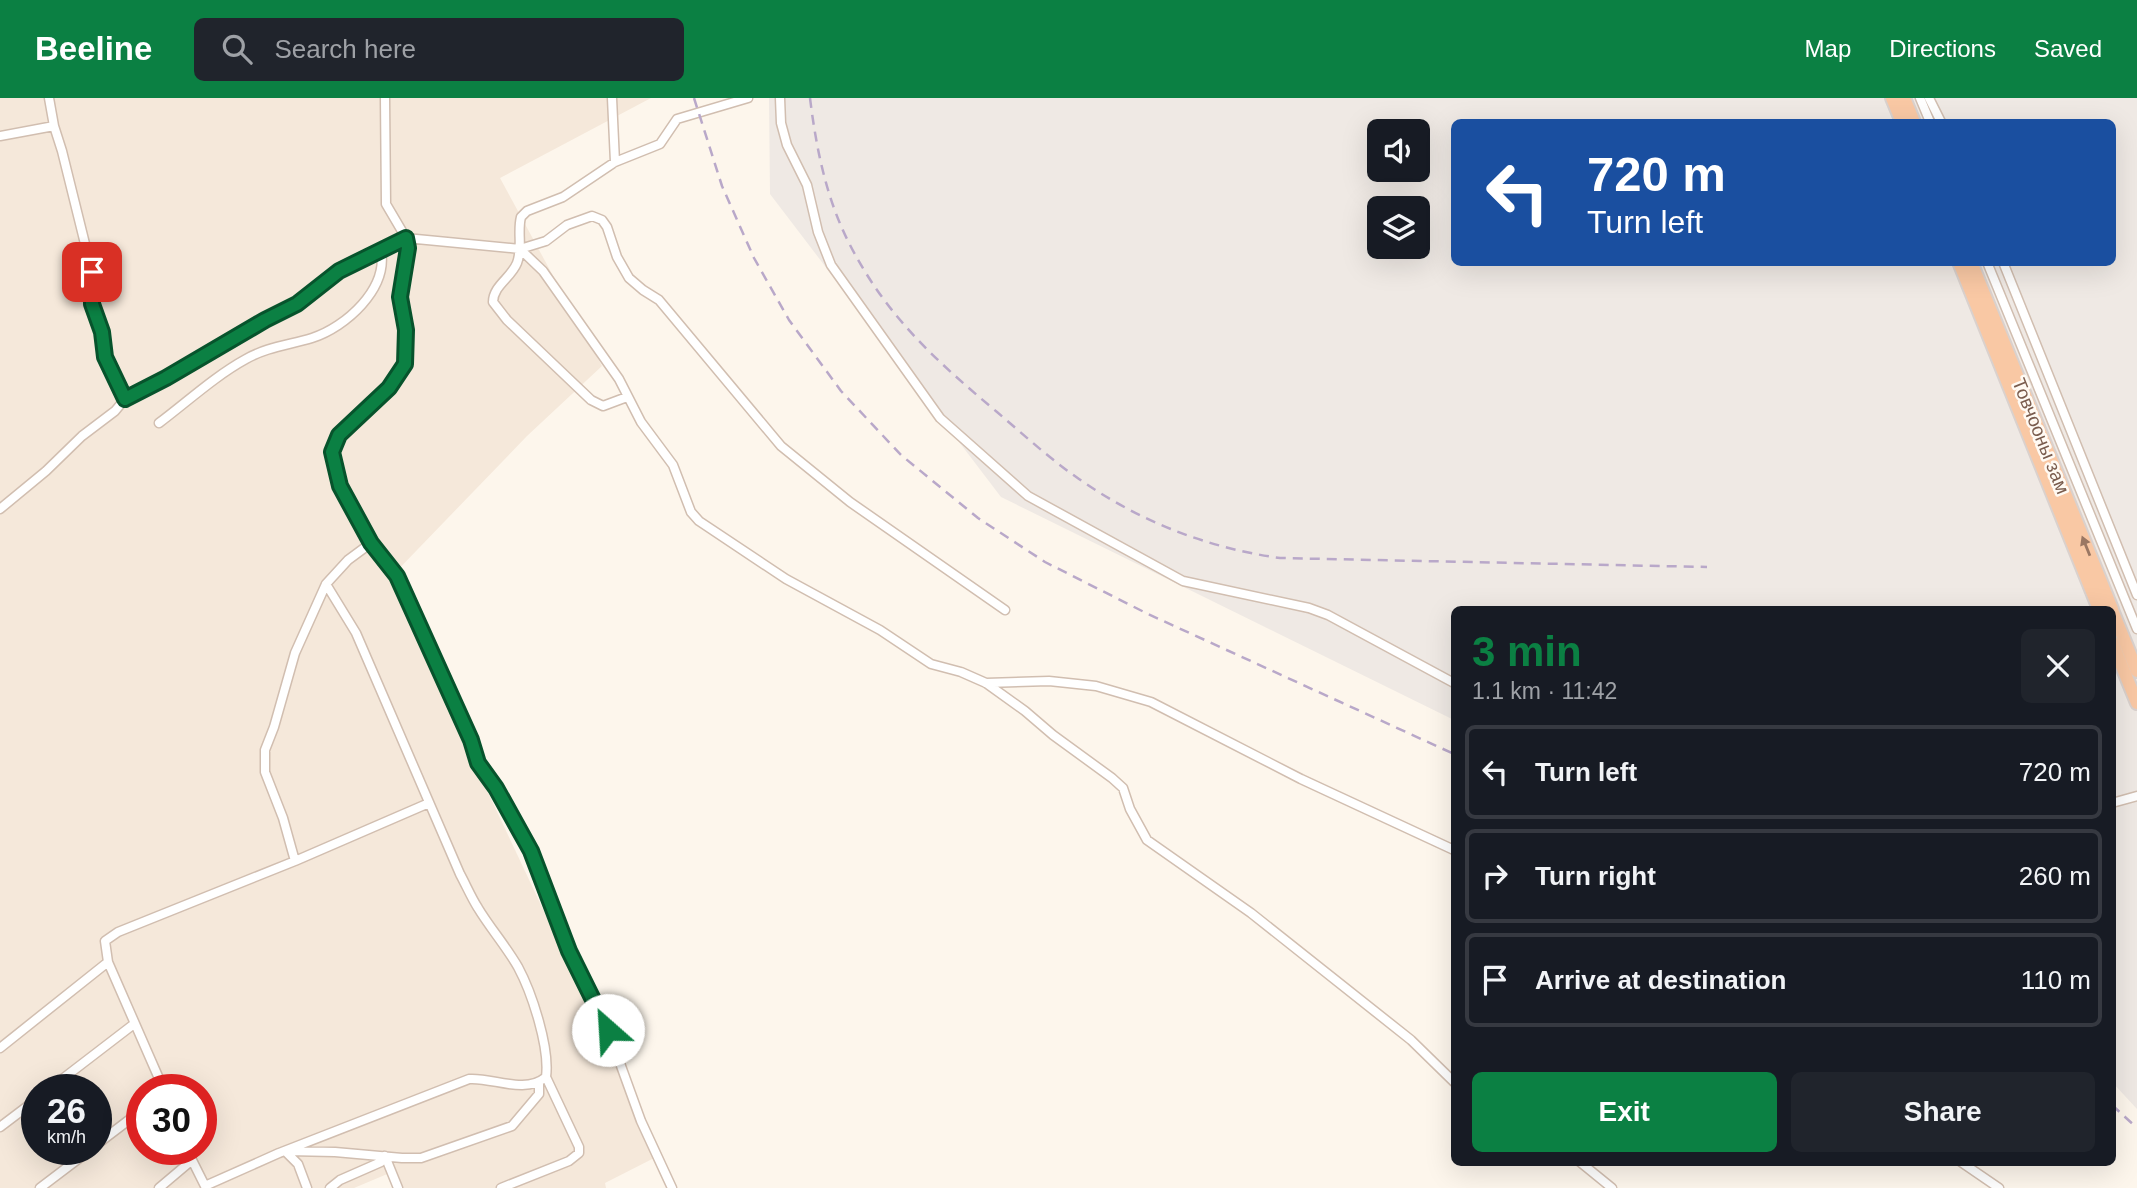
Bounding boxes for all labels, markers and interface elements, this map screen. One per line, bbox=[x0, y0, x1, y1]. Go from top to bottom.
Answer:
search box bbox=[194, 18, 684, 81]
text: Beeline bbox=[35, 30, 152, 67]
icon: search bbox=[218, 30, 256, 68]
text: Search here bbox=[274, 34, 416, 64]
text: Map bbox=[1805, 35, 1851, 62]
text: Directions bbox=[1889, 35, 1996, 62]
text: Saved bbox=[2034, 35, 2102, 62]
map controls bbox=[1367, 119, 1430, 259]
button: sound bbox=[1367, 119, 1430, 182]
icon: left bbox=[1472, 147, 1563, 238]
text: 720 m bbox=[1587, 147, 1726, 201]
button: layers bbox=[1367, 196, 1430, 259]
text: Turn left bbox=[1587, 204, 1703, 240]
pin bbox=[62, 242, 122, 302]
icon: arrive bbox=[73, 253, 111, 291]
street label: Товчооны зам bbox=[2008, 375, 2074, 497]
one-way arrow bbox=[2080, 535, 2091, 556]
text: 3 min bbox=[1472, 628, 1582, 675]
button: close bbox=[2021, 629, 2095, 703]
text: 1.1 km · 11:42 bbox=[1472, 678, 1617, 704]
icon: left bbox=[1476, 753, 1514, 791]
text: Turn left bbox=[1535, 757, 1637, 787]
text: 720 m bbox=[2019, 757, 2091, 787]
icon: right bbox=[1476, 857, 1514, 895]
text: Turn right bbox=[1535, 861, 1656, 891]
text: 260 m bbox=[2019, 861, 2091, 891]
icon: arrive bbox=[1476, 961, 1514, 999]
text: Arrive at destination bbox=[1535, 965, 1786, 995]
text: 110 m bbox=[2021, 965, 2091, 995]
position arrow bbox=[571, 993, 645, 1067]
button: Exit bbox=[1472, 1072, 1777, 1152]
button: Share bbox=[1791, 1072, 2095, 1152]
speed limit sign: 30 bbox=[126, 1074, 217, 1165]
text: 26 bbox=[47, 1091, 86, 1130]
text: km/h bbox=[47, 1127, 86, 1147]

